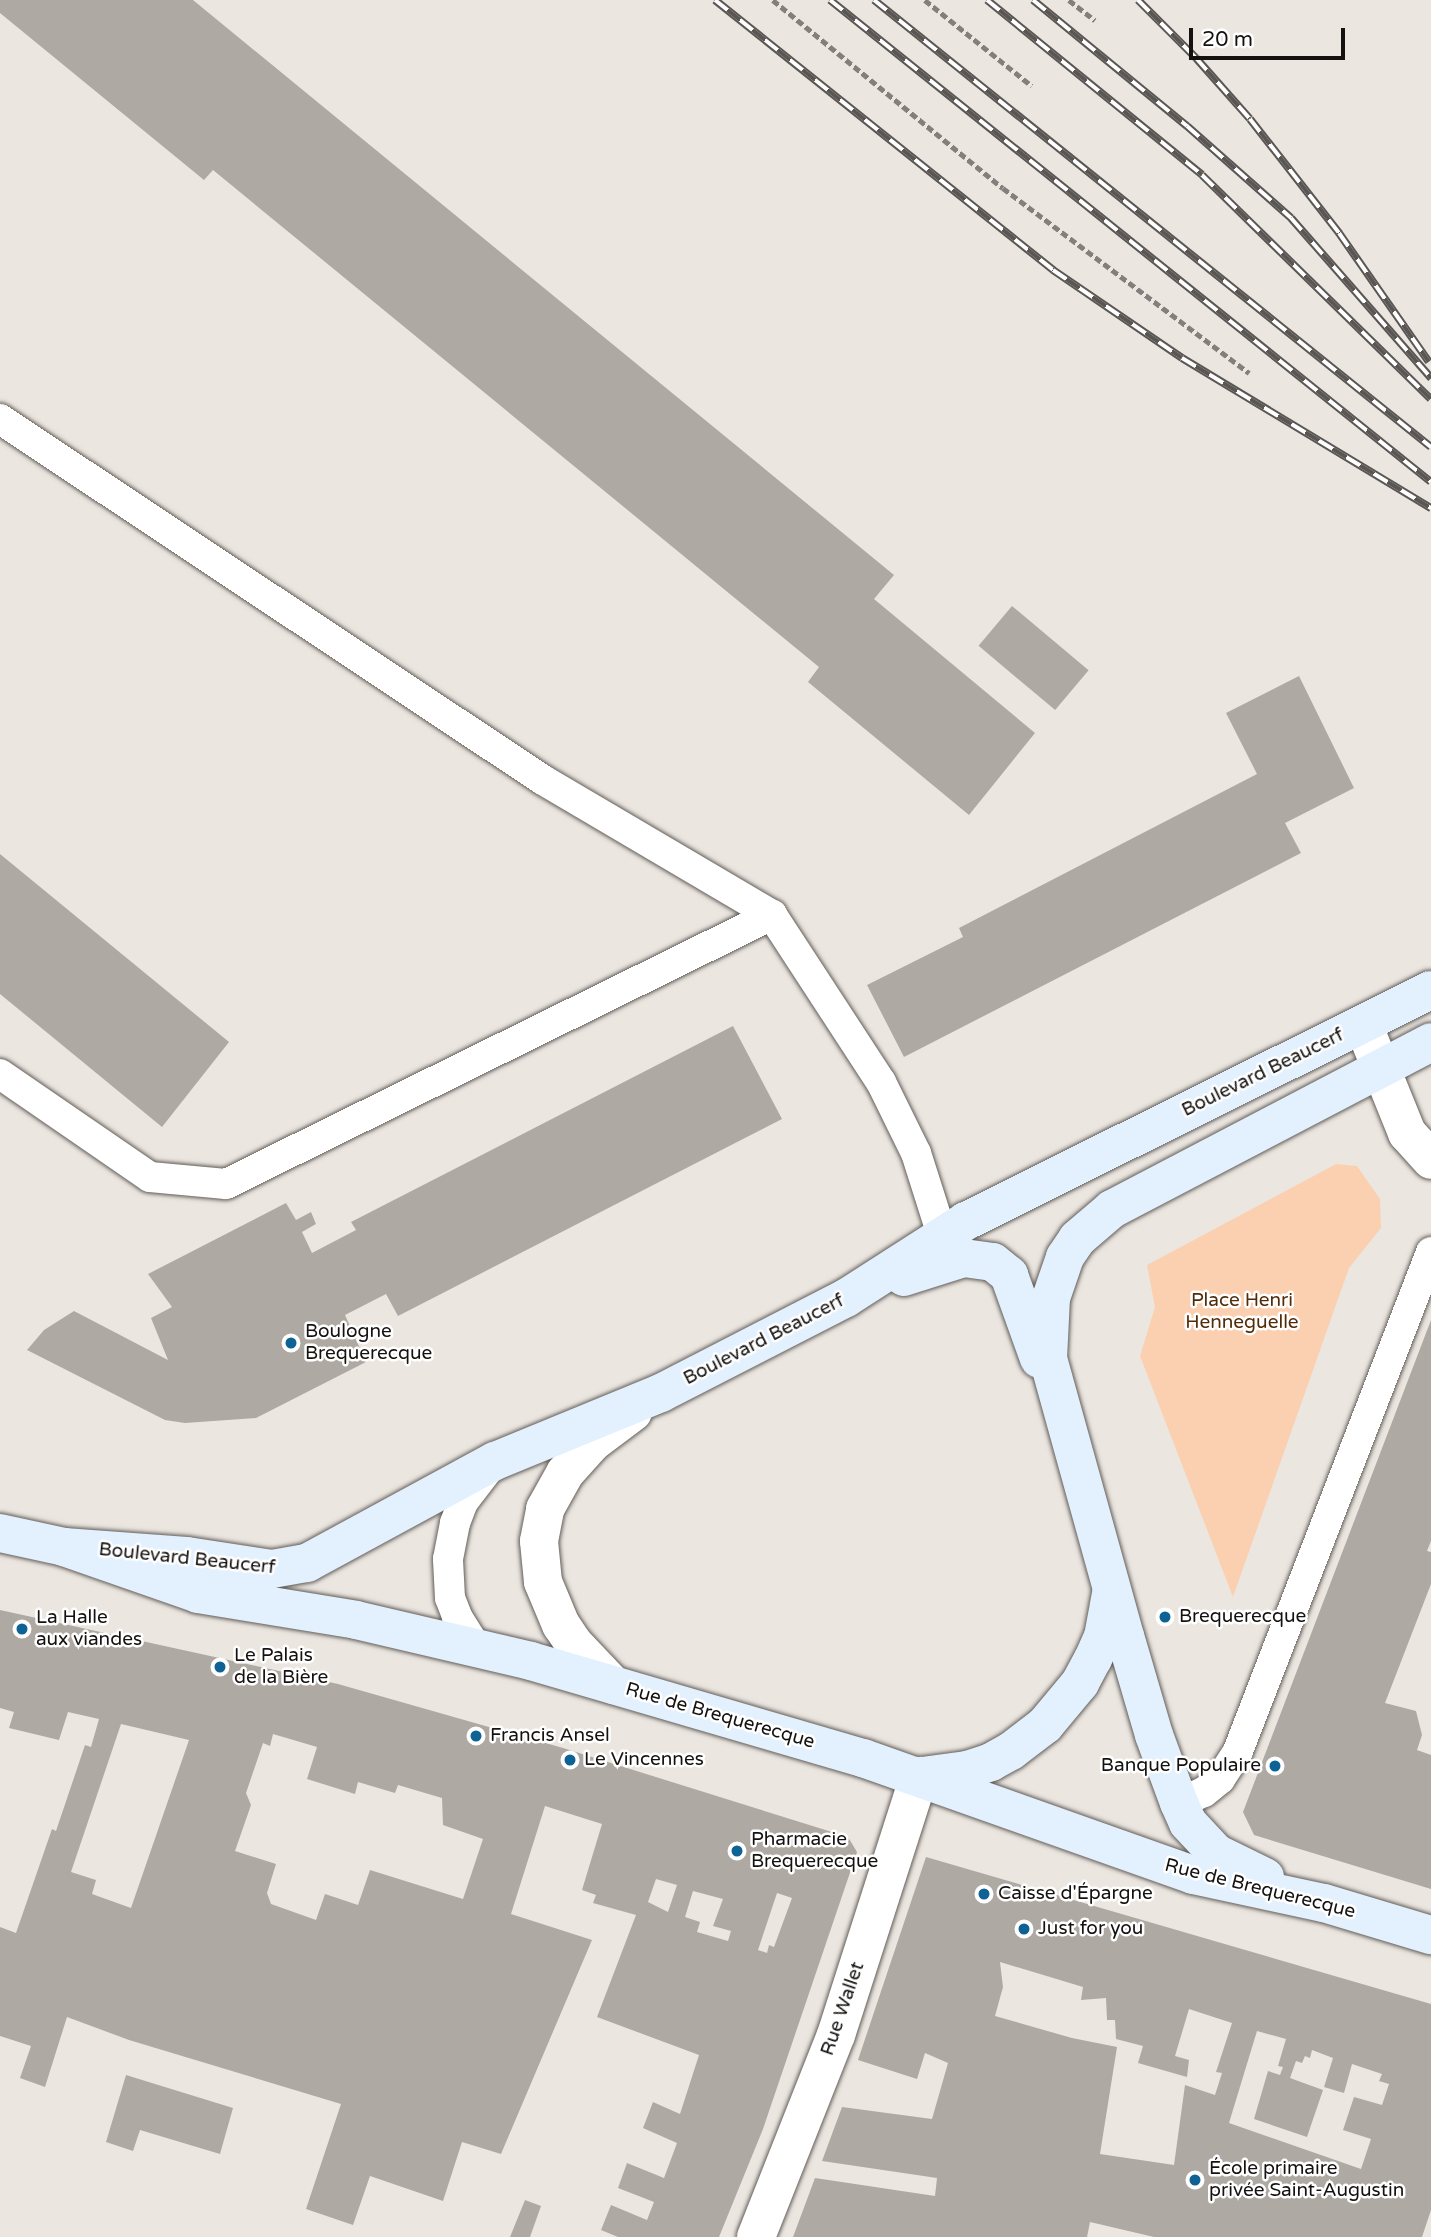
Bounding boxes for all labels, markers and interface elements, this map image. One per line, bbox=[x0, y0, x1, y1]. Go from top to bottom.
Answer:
scale bar bbox=[1193, 14, 1349, 58]
text: 20 m bbox=[1202, 27, 1253, 52]
street label: Boulevard Beaucerf bbox=[1178, 1024, 1348, 1122]
street label: Boulevard Beaucerf bbox=[680, 1290, 848, 1390]
park label: Place Henri Henneguelle bbox=[1185, 1290, 1299, 1334]
place label: Boulogne Brequerecque bbox=[305, 1321, 432, 1365]
marker: Boulogne Brequerecque bbox=[283, 1335, 299, 1351]
street label: Boulevard Beaucerf bbox=[98, 1538, 276, 1580]
place label: Brequerecque bbox=[1179, 1606, 1306, 1628]
place label: La Halle aux viandes bbox=[36, 1607, 142, 1651]
marker: Brequerecque bbox=[1157, 1609, 1173, 1625]
marker: La Halle aux viandes bbox=[14, 1621, 30, 1637]
place label: Le Palais de la Bière bbox=[234, 1645, 328, 1689]
marker: Le Palais de la Bière bbox=[212, 1659, 228, 1675]
street label: Rue de Brequerecque bbox=[623, 1678, 817, 1754]
place label: Francis Ansel bbox=[490, 1725, 610, 1747]
marker: Francis Ansel bbox=[468, 1728, 484, 1744]
place label: Le Vincennes bbox=[584, 1749, 704, 1771]
marker: Le Vincennes bbox=[562, 1752, 578, 1768]
place label: Banque Populaire bbox=[1101, 1755, 1261, 1777]
marker: Banque Populaire bbox=[1267, 1758, 1283, 1774]
place label: Pharmacie Brequerecque bbox=[751, 1829, 878, 1873]
marker: Pharmacie Brequerecque bbox=[729, 1843, 745, 1859]
street label: Rue de Brequerecque bbox=[1162, 1854, 1358, 1924]
place label: Caisse d'Épargne bbox=[998, 1883, 1153, 1905]
marker: Caisse d'Épargne bbox=[976, 1886, 992, 1902]
place label: Just for you bbox=[1038, 1918, 1143, 1940]
marker: Just for you bbox=[1016, 1921, 1032, 1937]
street label: Rue Wallet bbox=[816, 1959, 870, 2059]
place label: École primaire privée Saint-Augustin bbox=[1209, 2158, 1404, 2202]
marker: École primaire privée Saint-Augustin bbox=[1187, 2172, 1203, 2188]

